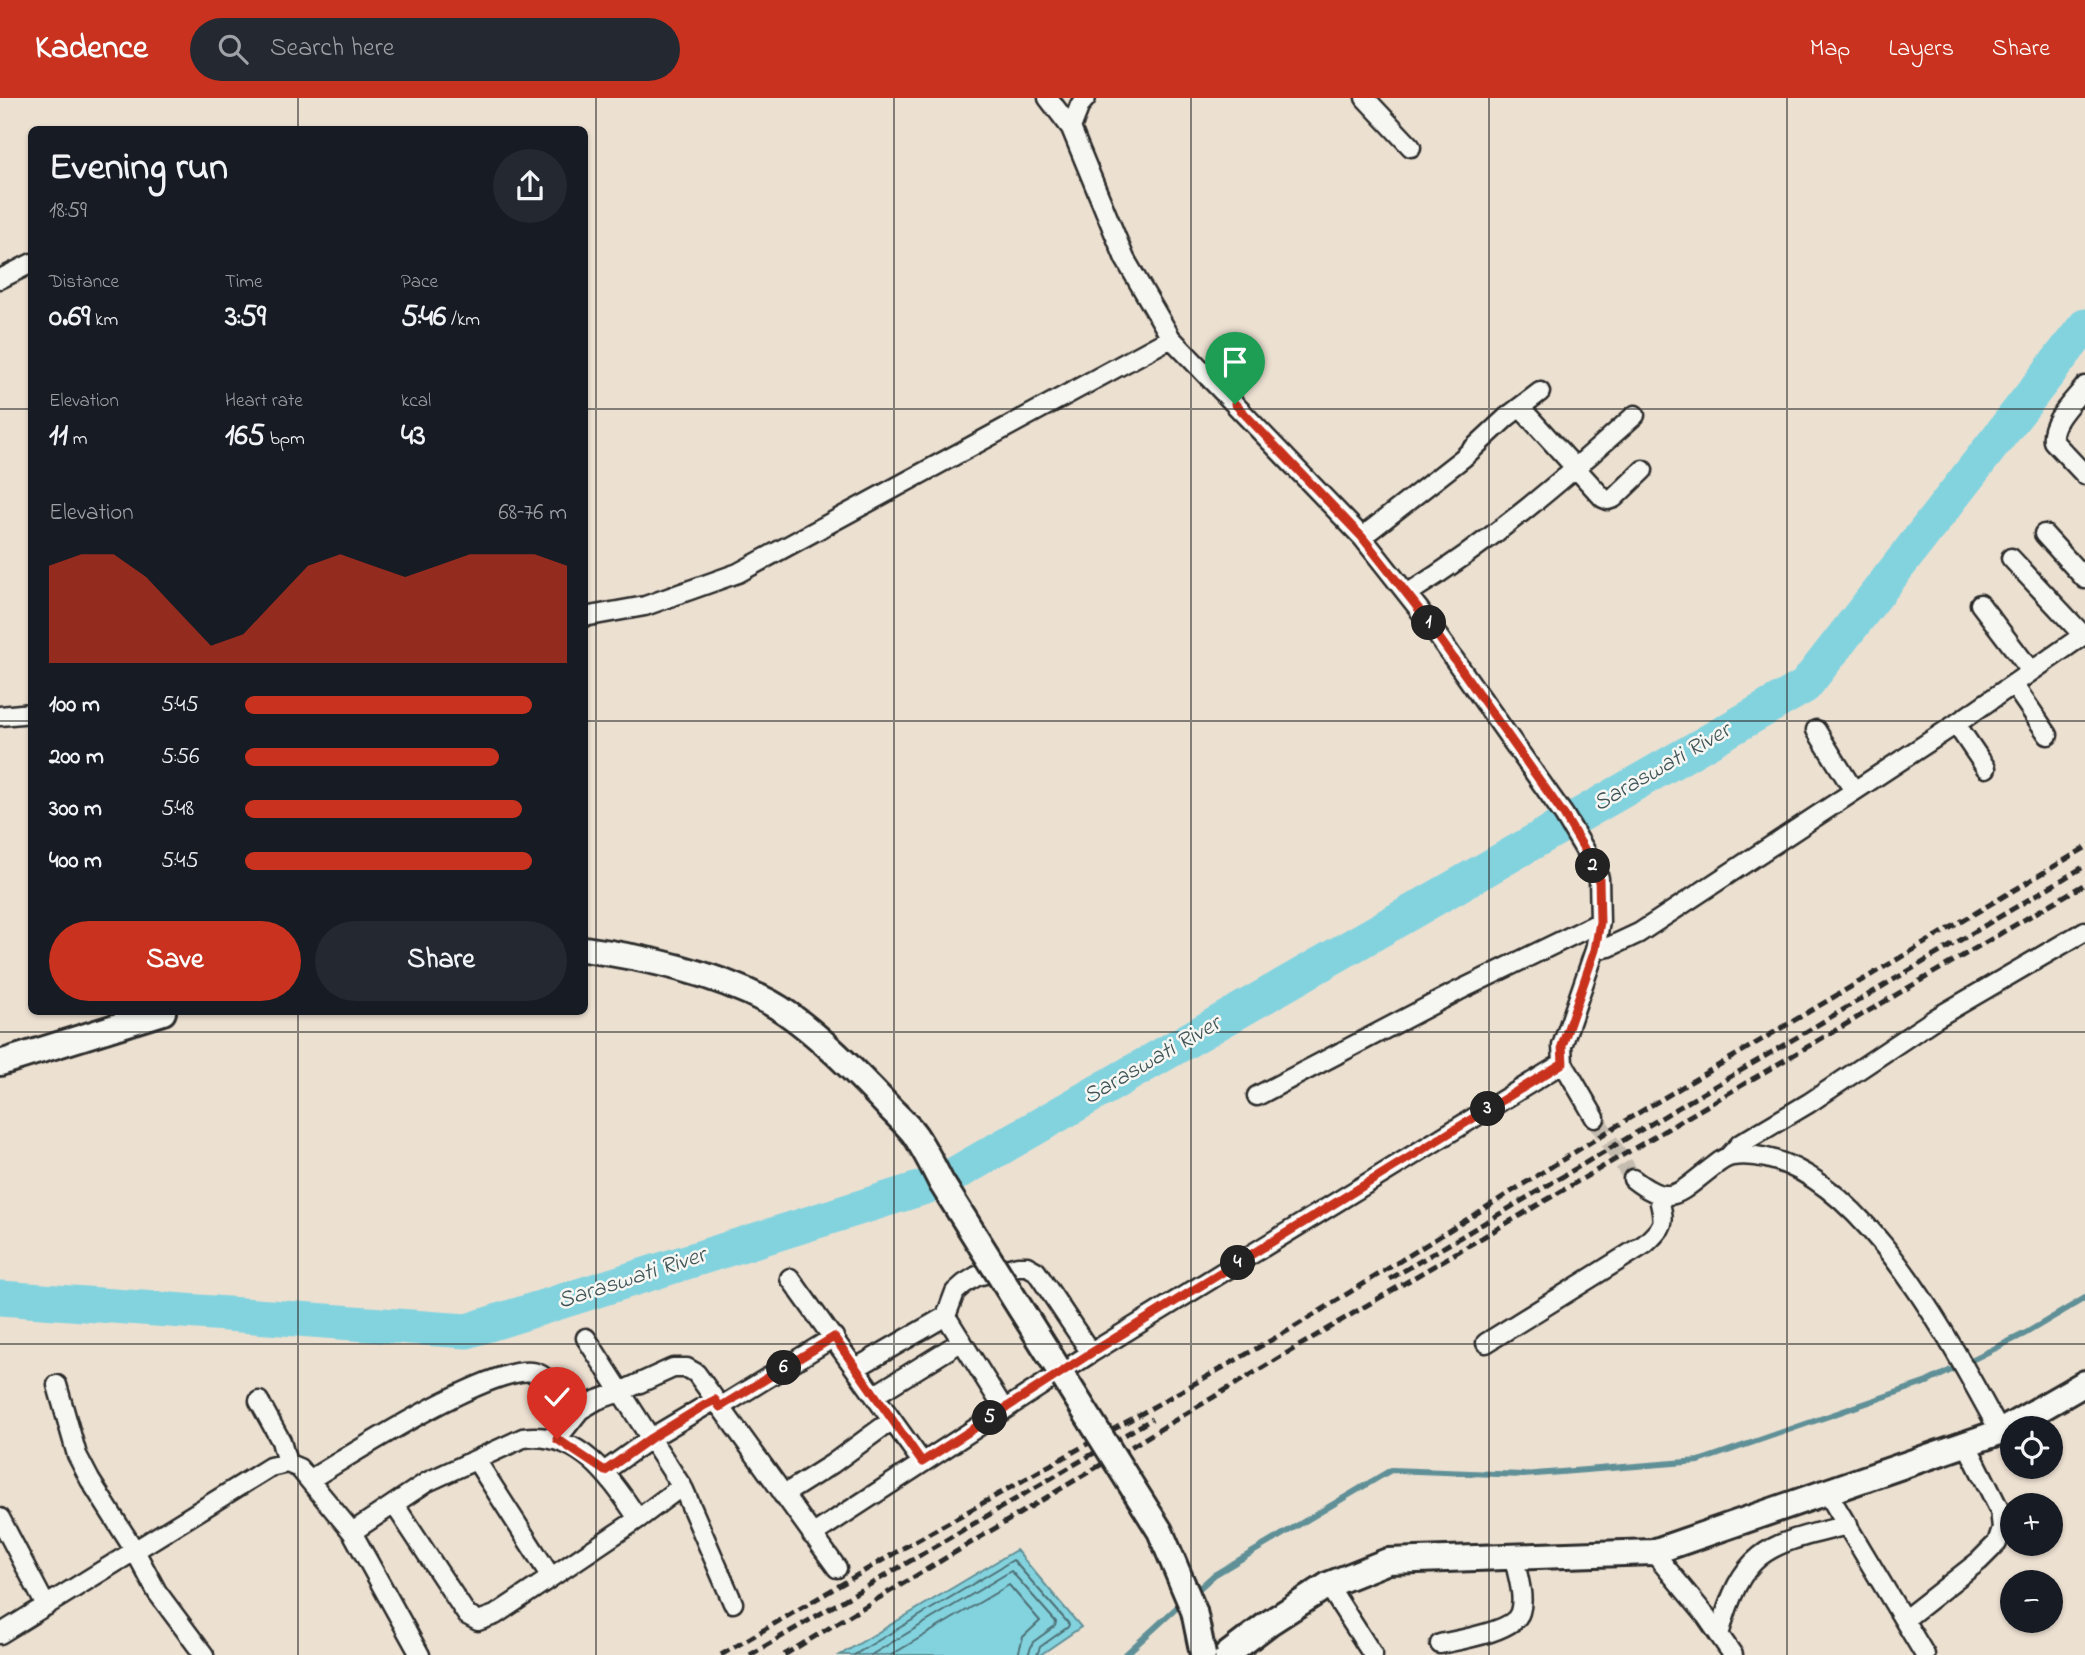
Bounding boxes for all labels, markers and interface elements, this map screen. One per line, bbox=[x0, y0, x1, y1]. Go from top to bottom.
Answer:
search box bbox=[190, 18, 680, 81]
text: Kadence bbox=[35, 25, 148, 73]
icon: search bbox=[214, 30, 252, 68]
text: Search here bbox=[270, 30, 394, 68]
text: Map bbox=[1810, 32, 1850, 67]
text: Layers bbox=[1888, 32, 1954, 67]
text: Share bbox=[1992, 32, 2050, 67]
text: Evening run bbox=[49, 141, 228, 197]
button: share bbox=[493, 149, 567, 223]
text: 18:59 bbox=[49, 195, 87, 228]
text: Distance bbox=[49, 269, 119, 296]
text: Time bbox=[225, 269, 263, 296]
text: Pace bbox=[401, 269, 438, 296]
text: 0.69 bbox=[49, 296, 90, 340]
text: 3:59 bbox=[225, 296, 266, 340]
text: 5:46 bbox=[401, 296, 446, 340]
text: km bbox=[90, 307, 118, 334]
text: /km bbox=[446, 307, 480, 334]
pin bbox=[1205, 332, 1265, 404]
icon: arrive bbox=[1216, 343, 1254, 381]
text: Elevation bbox=[49, 388, 119, 415]
text: Heart rate bbox=[225, 388, 303, 415]
text: kcal bbox=[401, 388, 431, 415]
text: 11 bbox=[49, 415, 68, 459]
text: 165 bbox=[225, 415, 265, 459]
text: 43 bbox=[401, 415, 426, 459]
text: m bbox=[68, 426, 88, 453]
text: bpm bbox=[265, 426, 305, 453]
text: Elevation bbox=[49, 497, 134, 530]
text: 68–76 m bbox=[498, 497, 567, 530]
pin: 1 bbox=[1412, 606, 1446, 640]
text: 1 bbox=[1425, 609, 1432, 636]
text: 100 m bbox=[49, 689, 100, 722]
text: 5:45 bbox=[161, 689, 199, 722]
water label: Saraswati River bbox=[1587, 713, 1740, 822]
text: 200 m bbox=[49, 741, 104, 774]
text: 5:56 bbox=[161, 741, 199, 774]
text: 300 m bbox=[49, 793, 102, 826]
text: 5:48 bbox=[161, 793, 194, 826]
text: 400 m bbox=[49, 845, 102, 878]
text: 5:45 bbox=[161, 845, 199, 878]
pin: 2 bbox=[1576, 848, 1610, 884]
text: 2 bbox=[1588, 852, 1597, 879]
button: Save bbox=[49, 921, 301, 1001]
button: Share bbox=[315, 921, 567, 1001]
water label: Saraswati River bbox=[1077, 1006, 1230, 1115]
pin: 3 bbox=[1470, 1091, 1506, 1126]
text: 3 bbox=[1484, 1095, 1491, 1122]
water label: Saraswati River bbox=[553, 1238, 713, 1319]
pin: 4 bbox=[1220, 1246, 1256, 1280]
text: 4 bbox=[1234, 1249, 1241, 1276]
pin: 6 bbox=[766, 1350, 802, 1386]
text: 6 bbox=[779, 1354, 788, 1381]
pin bbox=[527, 1367, 587, 1439]
icon: check bbox=[538, 1378, 576, 1416]
pin: 5 bbox=[972, 1400, 1007, 1436]
text: 5 bbox=[984, 1404, 995, 1431]
map controls bbox=[2000, 1416, 2063, 1633]
button: locate bbox=[2000, 1416, 2063, 1479]
button: + bbox=[2000, 1493, 2063, 1556]
button: − bbox=[2000, 1570, 2063, 1633]

